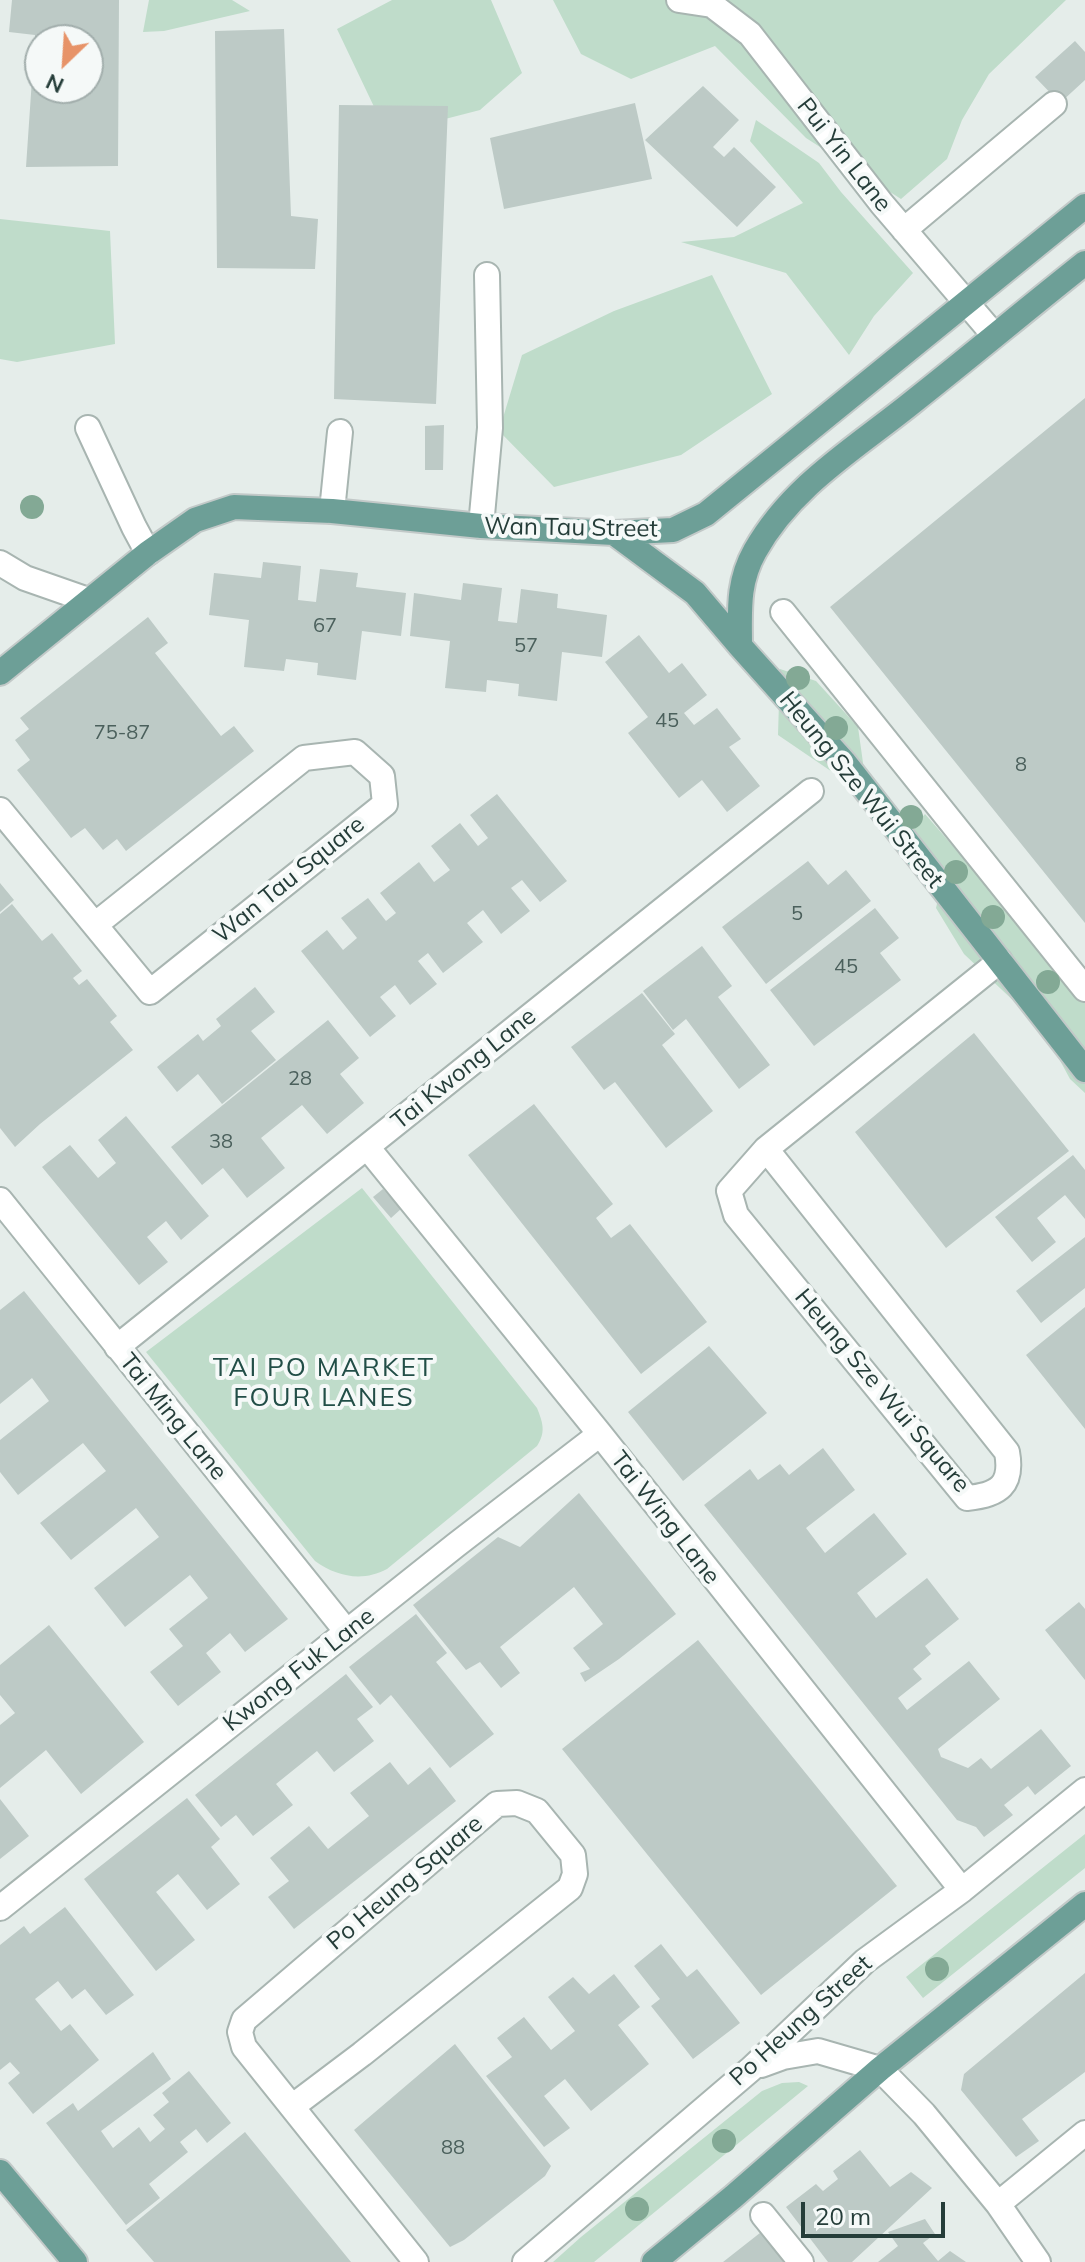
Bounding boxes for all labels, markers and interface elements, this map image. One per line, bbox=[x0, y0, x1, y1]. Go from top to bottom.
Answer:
north arrow bbox=[24, 24, 104, 104]
text: N bbox=[41, 68, 68, 100]
street label: Pui Yin Lane bbox=[791, 92, 897, 218]
street label: Wan Tau Street bbox=[484, 512, 658, 544]
house number: 67 bbox=[313, 614, 337, 638]
house number: 57 bbox=[514, 634, 538, 658]
street label: Heung Sze Wui Street bbox=[773, 686, 949, 894]
house number: 45 bbox=[655, 709, 679, 733]
house number: 75-87 bbox=[94, 721, 150, 745]
house number: 8 bbox=[1015, 753, 1027, 777]
street label: Wan Tau Square bbox=[207, 810, 371, 950]
house number: 5 bbox=[791, 902, 803, 926]
house number: 45 bbox=[834, 955, 858, 979]
street label: Tai Kwong Lane bbox=[386, 1002, 542, 1136]
house number: 28 bbox=[288, 1067, 312, 1091]
house number: 38 bbox=[209, 1130, 233, 1154]
street label: Heung Sze Wui Square bbox=[788, 1283, 976, 1499]
street label: Tai Ming Lane bbox=[113, 1348, 233, 1486]
district label: TAI PO MARKET FOUR LANES bbox=[213, 1352, 435, 1414]
street label: Tai Wing Lane bbox=[604, 1446, 726, 1590]
street label: Kwong Fuk Lane bbox=[218, 1602, 380, 1738]
street label: Po Heung Square bbox=[321, 1810, 489, 1956]
street label: Po Heung Street bbox=[724, 1950, 878, 2092]
house number: 88 bbox=[441, 2136, 465, 2160]
scale bar bbox=[805, 2186, 949, 2236]
text: 20 m bbox=[815, 2201, 871, 2231]

